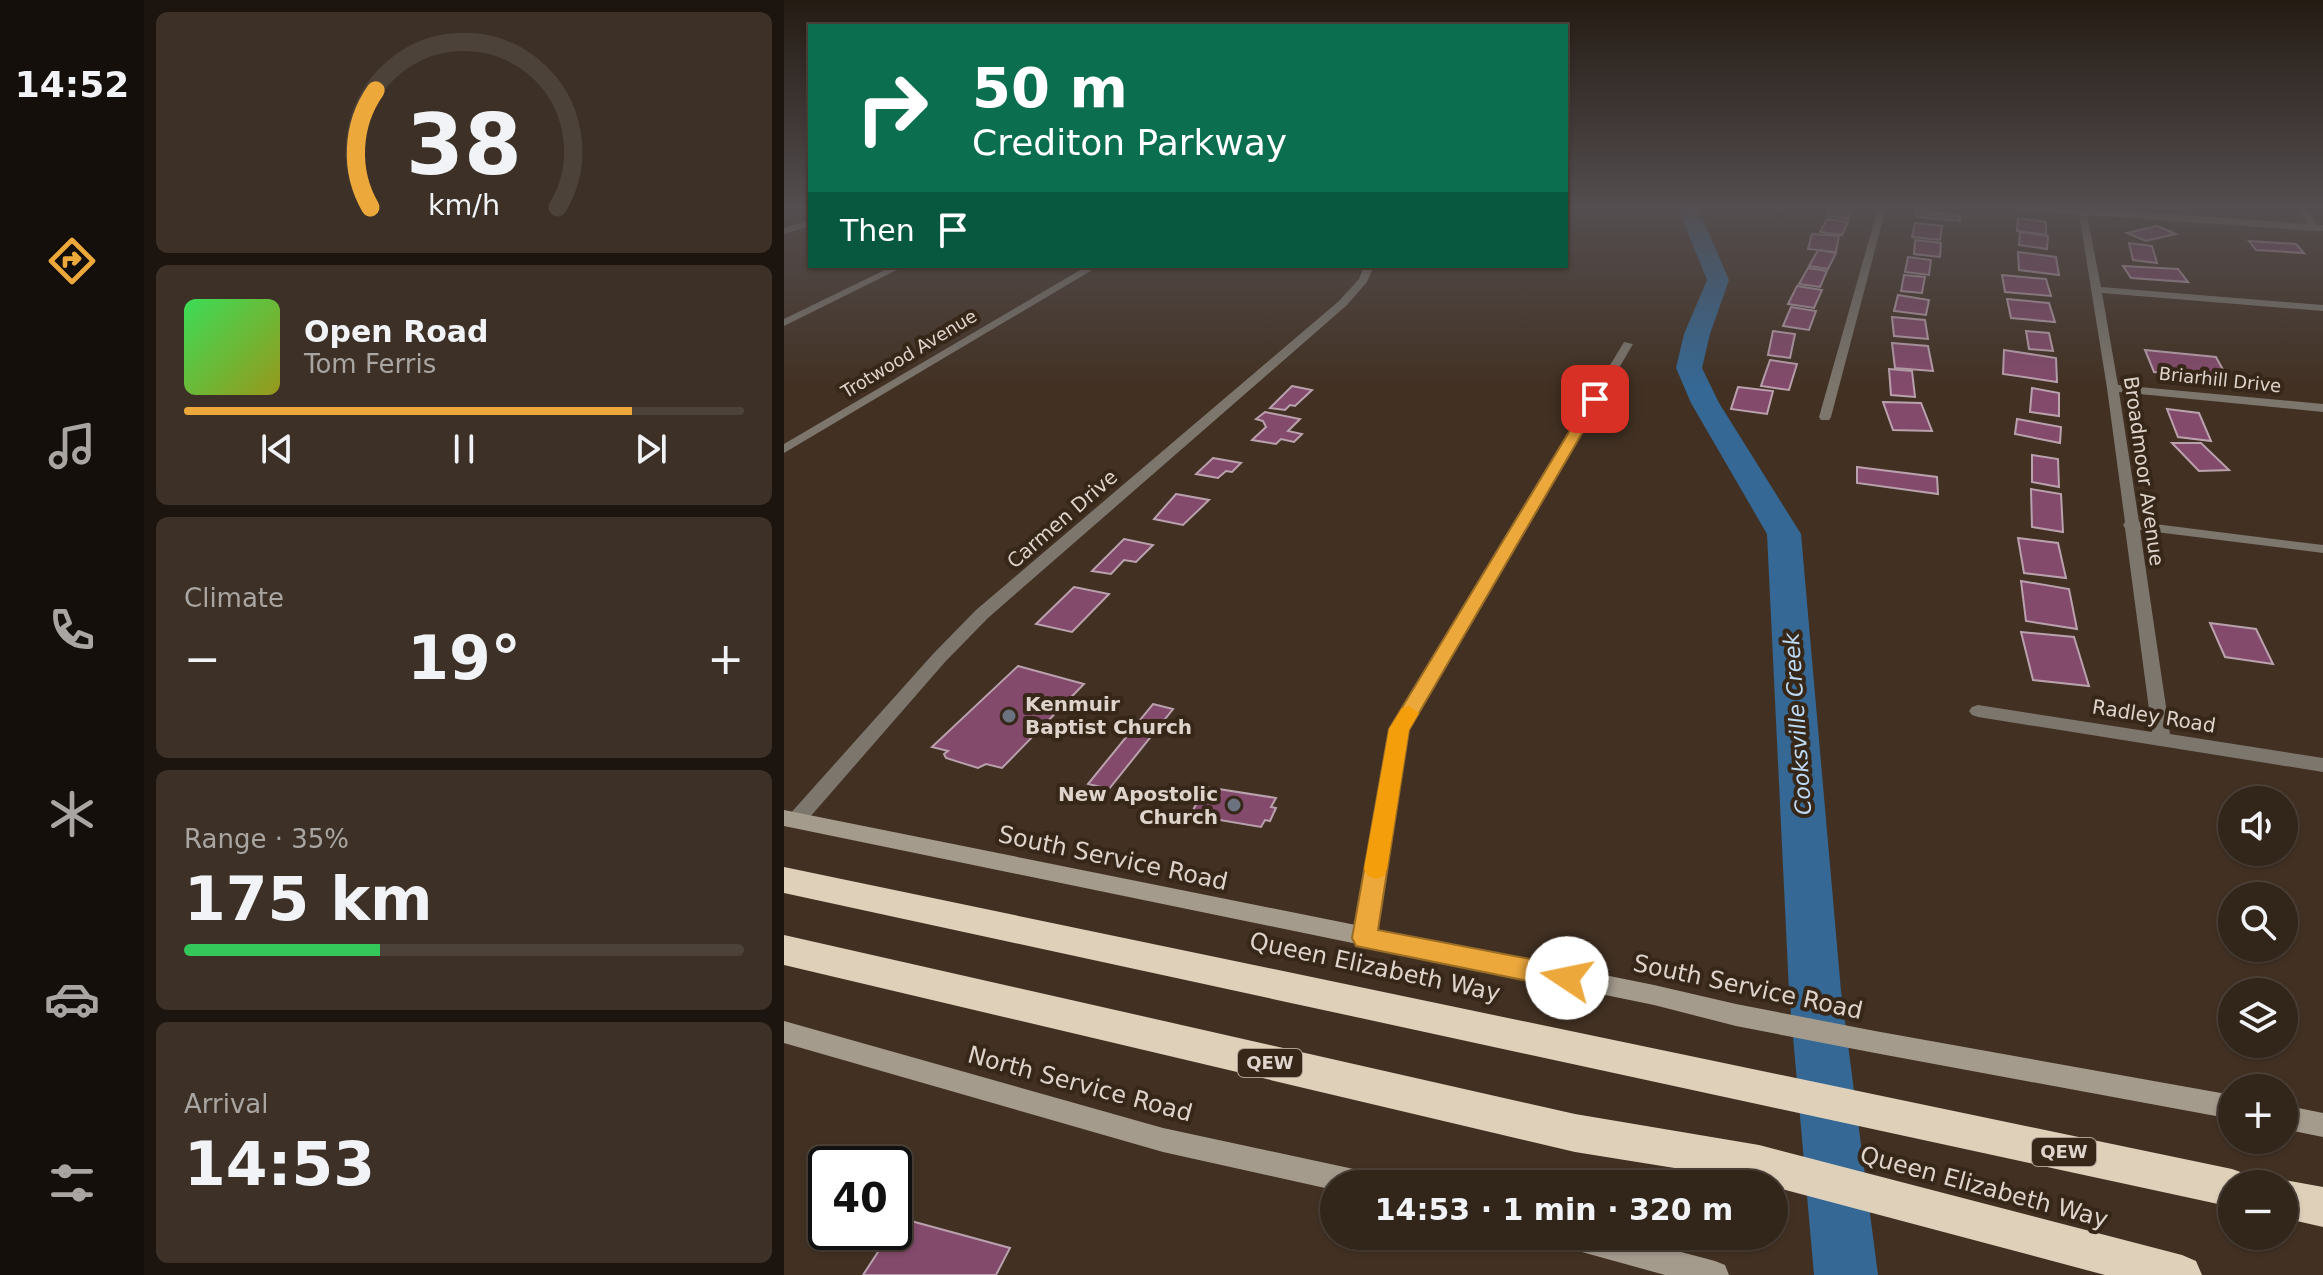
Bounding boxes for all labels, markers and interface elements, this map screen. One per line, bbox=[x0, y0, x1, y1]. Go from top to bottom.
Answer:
text: 50 m bbox=[972, 55, 1128, 120]
icon: right bbox=[840, 56, 944, 160]
text: 14:52 bbox=[15, 64, 129, 105]
text: 38 bbox=[406, 97, 522, 194]
text: Crediton Parkway bbox=[972, 122, 1287, 163]
text: km/h bbox=[428, 188, 500, 222]
icon: arrive bbox=[931, 208, 975, 252]
text: Then bbox=[840, 213, 915, 248]
icon: directions bbox=[44, 233, 100, 289]
street label: Trotwood Avenue bbox=[836, 305, 980, 403]
text: Open Road bbox=[304, 314, 489, 349]
text: Tom Ferris bbox=[304, 349, 436, 379]
street label: Briarhill Drive bbox=[2158, 363, 2282, 396]
pin bbox=[1561, 365, 1629, 433]
street label: Broadmoor Avenue bbox=[2119, 374, 2169, 568]
icon: arrive bbox=[1573, 377, 1617, 421]
icon: music bbox=[44, 418, 100, 474]
icon: previous bbox=[255, 427, 299, 471]
icon: pause bbox=[442, 427, 486, 471]
icon: next bbox=[629, 427, 673, 471]
street label: Carmen Drive bbox=[1002, 465, 1122, 573]
text: Climate bbox=[184, 583, 284, 613]
icon: phone bbox=[44, 602, 100, 658]
text: 19° bbox=[407, 623, 521, 693]
water label: Cooksville Creek bbox=[1779, 631, 1816, 816]
text: − bbox=[184, 633, 221, 684]
text: + bbox=[707, 633, 744, 684]
place label: Kenmuir Baptist Church bbox=[1025, 692, 1192, 739]
street label: Radley Road bbox=[2091, 694, 2217, 738]
marker: Kenmuir Baptist Church bbox=[1000, 707, 1018, 725]
place label: New Apostolic Church bbox=[1058, 782, 1218, 829]
icon: climate bbox=[44, 786, 100, 842]
map controls bbox=[2218, 786, 2298, 1250]
button: sound bbox=[2218, 786, 2298, 866]
marker: New Apostolic Church bbox=[1225, 796, 1243, 814]
street label: South Service Road bbox=[996, 820, 1230, 896]
text: Range · 35% bbox=[184, 824, 349, 854]
text: 175 km bbox=[184, 864, 433, 934]
button: search bbox=[2218, 882, 2298, 962]
street label: Queen Elizabeth Way bbox=[1247, 927, 1503, 1007]
position arrow bbox=[1525, 936, 1609, 1020]
street label: South Service Road bbox=[1631, 949, 1865, 1025]
icon: car bbox=[44, 971, 100, 1027]
button: layers bbox=[2218, 978, 2298, 1058]
street label: North Service Road bbox=[965, 1041, 1195, 1127]
road number: QEW bbox=[1238, 1049, 1302, 1077]
button: + bbox=[2218, 1074, 2298, 1154]
text: Arrival bbox=[184, 1089, 268, 1119]
text: 14:53 bbox=[184, 1129, 375, 1199]
road number: QEW bbox=[2032, 1138, 2096, 1166]
street label: Queen Elizabeth Way bbox=[1857, 1140, 2111, 1234]
speed limit sign: 40 bbox=[808, 1146, 912, 1250]
icon: filters bbox=[44, 1155, 100, 1211]
button: − bbox=[2218, 1170, 2298, 1250]
text: 14:53 · 1 min · 320 m bbox=[1375, 1192, 1733, 1227]

